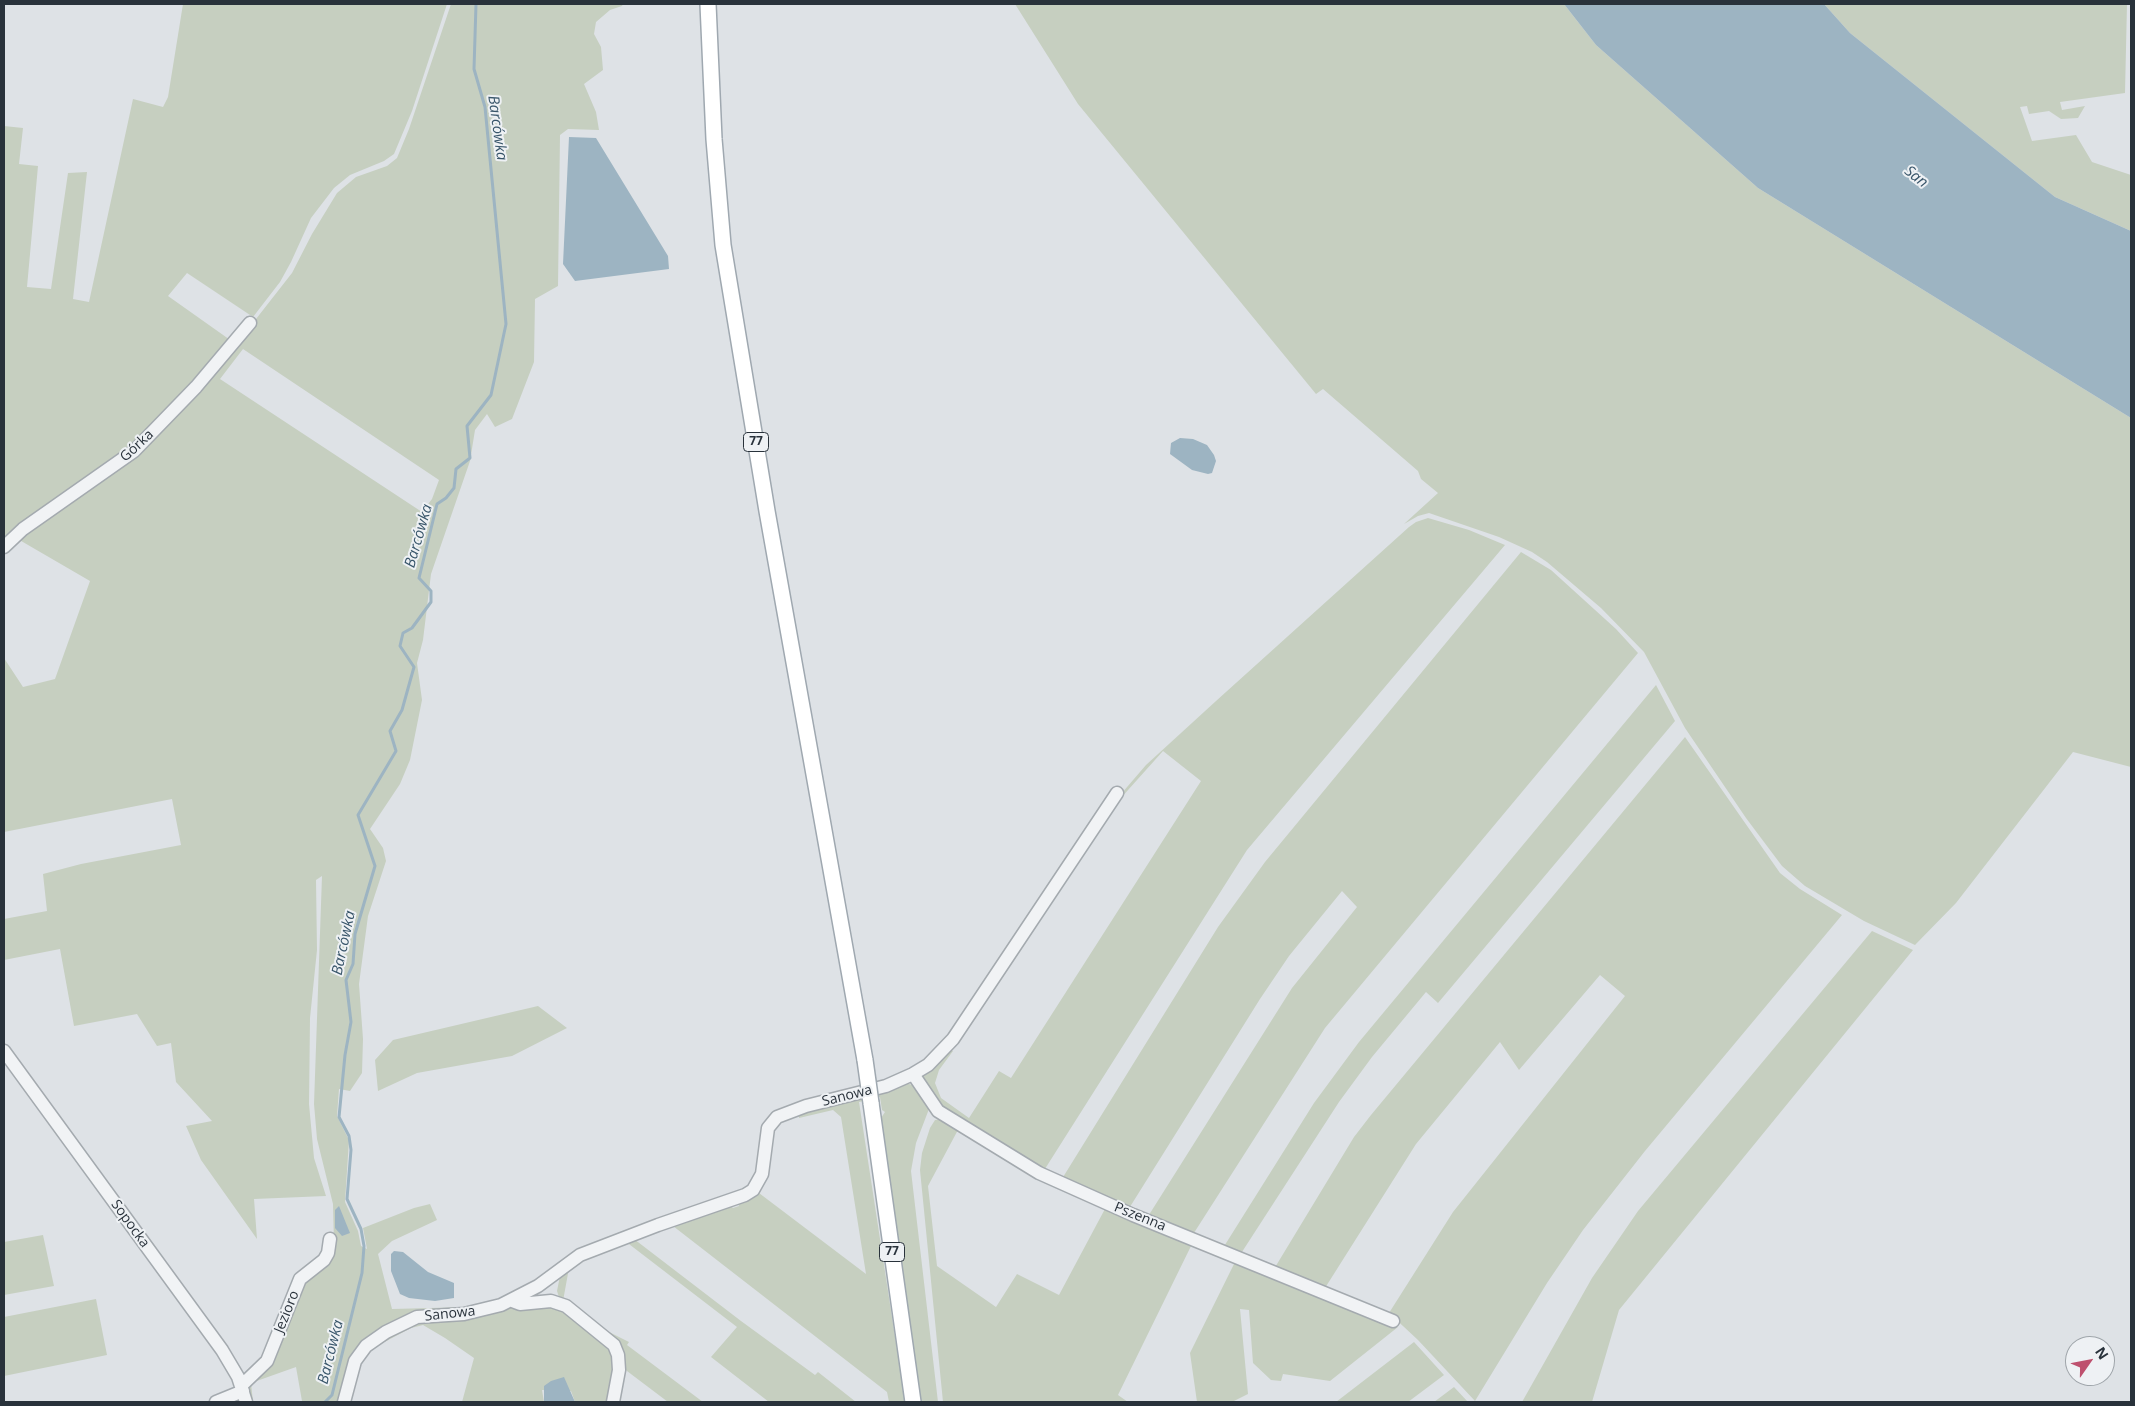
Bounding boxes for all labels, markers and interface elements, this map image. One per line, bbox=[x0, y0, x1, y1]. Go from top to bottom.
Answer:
water label: Barcówka bbox=[484, 94, 510, 162]
water label: San bbox=[1901, 162, 1931, 192]
street label: Górka bbox=[117, 426, 157, 466]
road number: 77 bbox=[744, 432, 768, 452]
water label: Barcówka bbox=[401, 502, 437, 570]
water label: Barcówka bbox=[328, 909, 360, 977]
street label: Sanowa bbox=[820, 1082, 874, 1110]
street label: Sopocka bbox=[107, 1197, 153, 1251]
street label: Pszenna bbox=[1112, 1199, 1168, 1235]
road number: 77 bbox=[880, 1242, 904, 1262]
street label: Jezioro bbox=[271, 1288, 303, 1336]
street label: Sanowa bbox=[424, 1303, 476, 1325]
water label: Barcówka bbox=[314, 1318, 348, 1386]
north arrow bbox=[2065, 1336, 2115, 1386]
text: N bbox=[2091, 1343, 2113, 1363]

